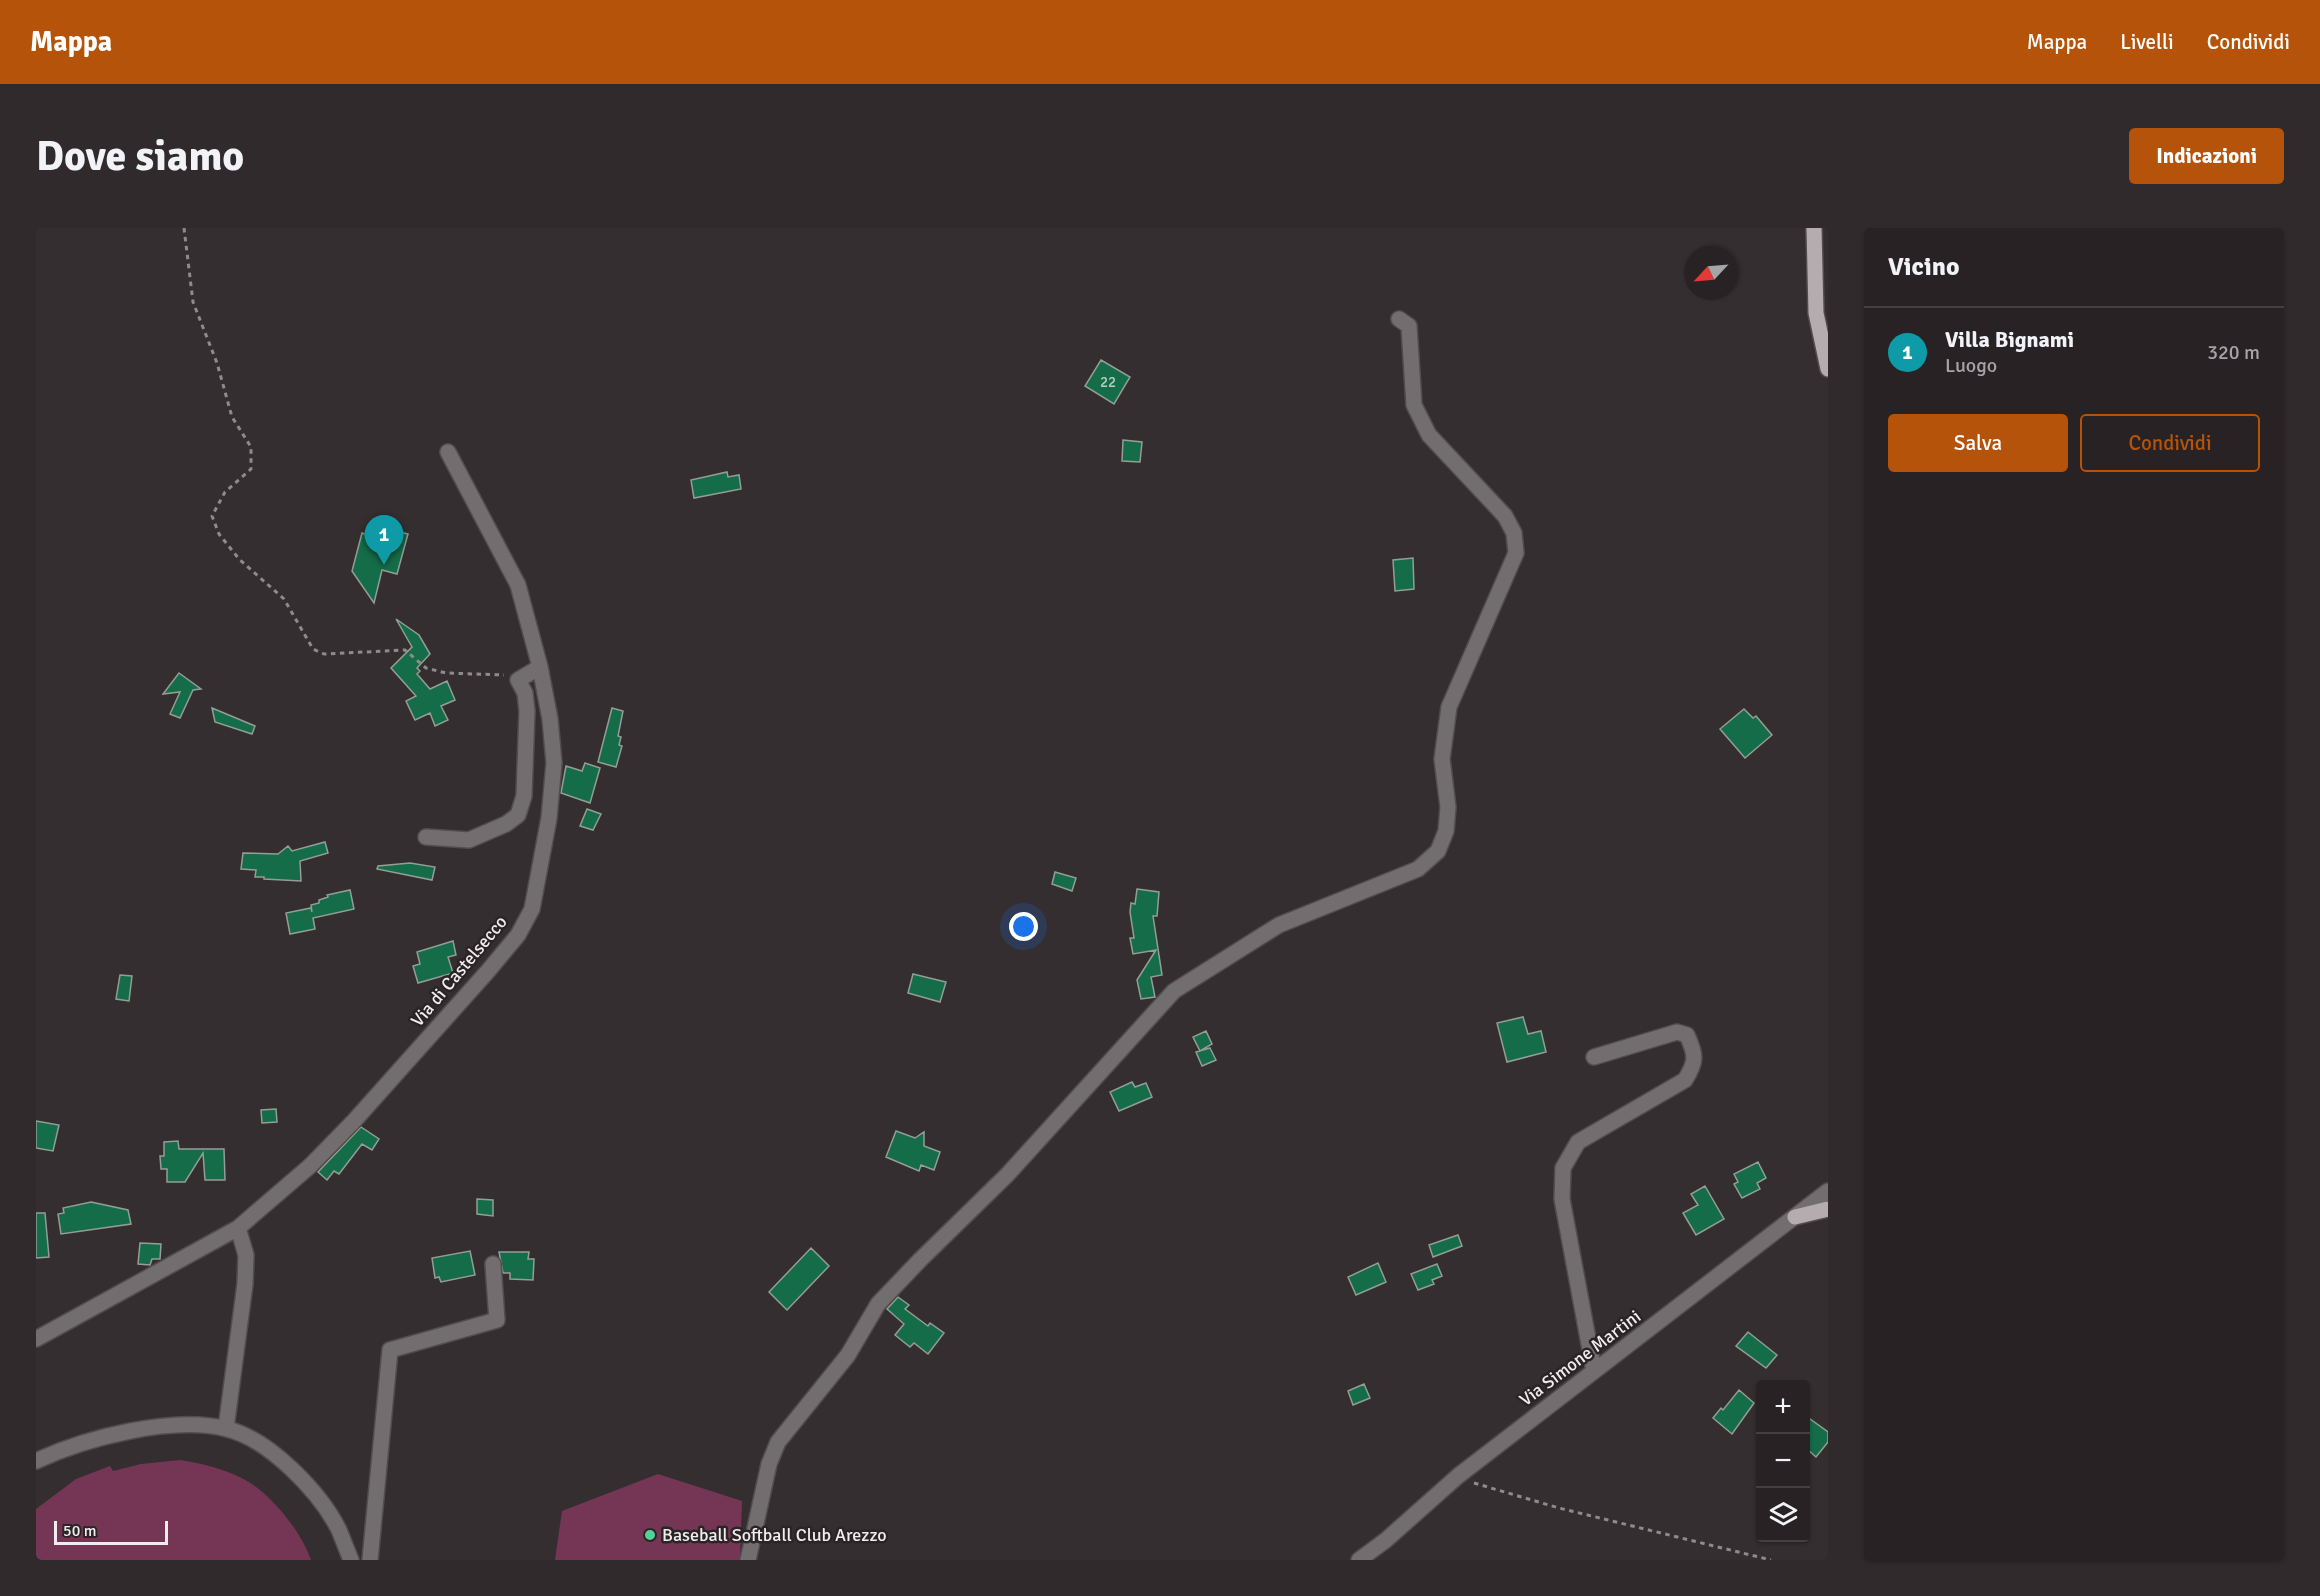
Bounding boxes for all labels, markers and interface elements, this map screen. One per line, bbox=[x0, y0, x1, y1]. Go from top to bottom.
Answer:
text: Mappa bbox=[30, 25, 112, 59]
text: Mappa bbox=[2027, 29, 2087, 55]
text: Livelli bbox=[2120, 29, 2174, 55]
text: Condividi bbox=[2207, 29, 2290, 55]
button: Indicazioni bbox=[2129, 128, 2284, 184]
text: Dove siamo bbox=[36, 131, 244, 182]
north arrow bbox=[1684, 246, 1738, 300]
text: Vicino bbox=[1888, 251, 1960, 283]
text: Villa Bignami bbox=[1945, 326, 2074, 353]
text: 1 bbox=[1902, 340, 1913, 365]
text: 320 m bbox=[2207, 340, 2260, 365]
text: Luogo bbox=[1945, 353, 1997, 378]
house number: 22 bbox=[1100, 373, 1116, 391]
button: Salva bbox=[1888, 414, 2068, 472]
button: Condividi bbox=[2080, 414, 2260, 472]
pin: 1 bbox=[364, 516, 404, 565]
street label: Via di Castelsecco bbox=[406, 911, 512, 1031]
your location bbox=[1009, 912, 1038, 941]
street label: Via Simone Martini bbox=[1515, 1305, 1645, 1411]
map controls bbox=[1756, 1380, 1810, 1542]
button: + bbox=[1756, 1380, 1810, 1434]
button: − bbox=[1756, 1434, 1810, 1488]
button: layers bbox=[1756, 1488, 1810, 1542]
scale bar bbox=[54, 1518, 168, 1546]
text: 50 m bbox=[63, 1521, 97, 1541]
place label: Baseball Softball Club Arezzo bbox=[662, 1524, 887, 1546]
marker: Baseball Softball Club Arezzo bbox=[643, 1528, 657, 1542]

